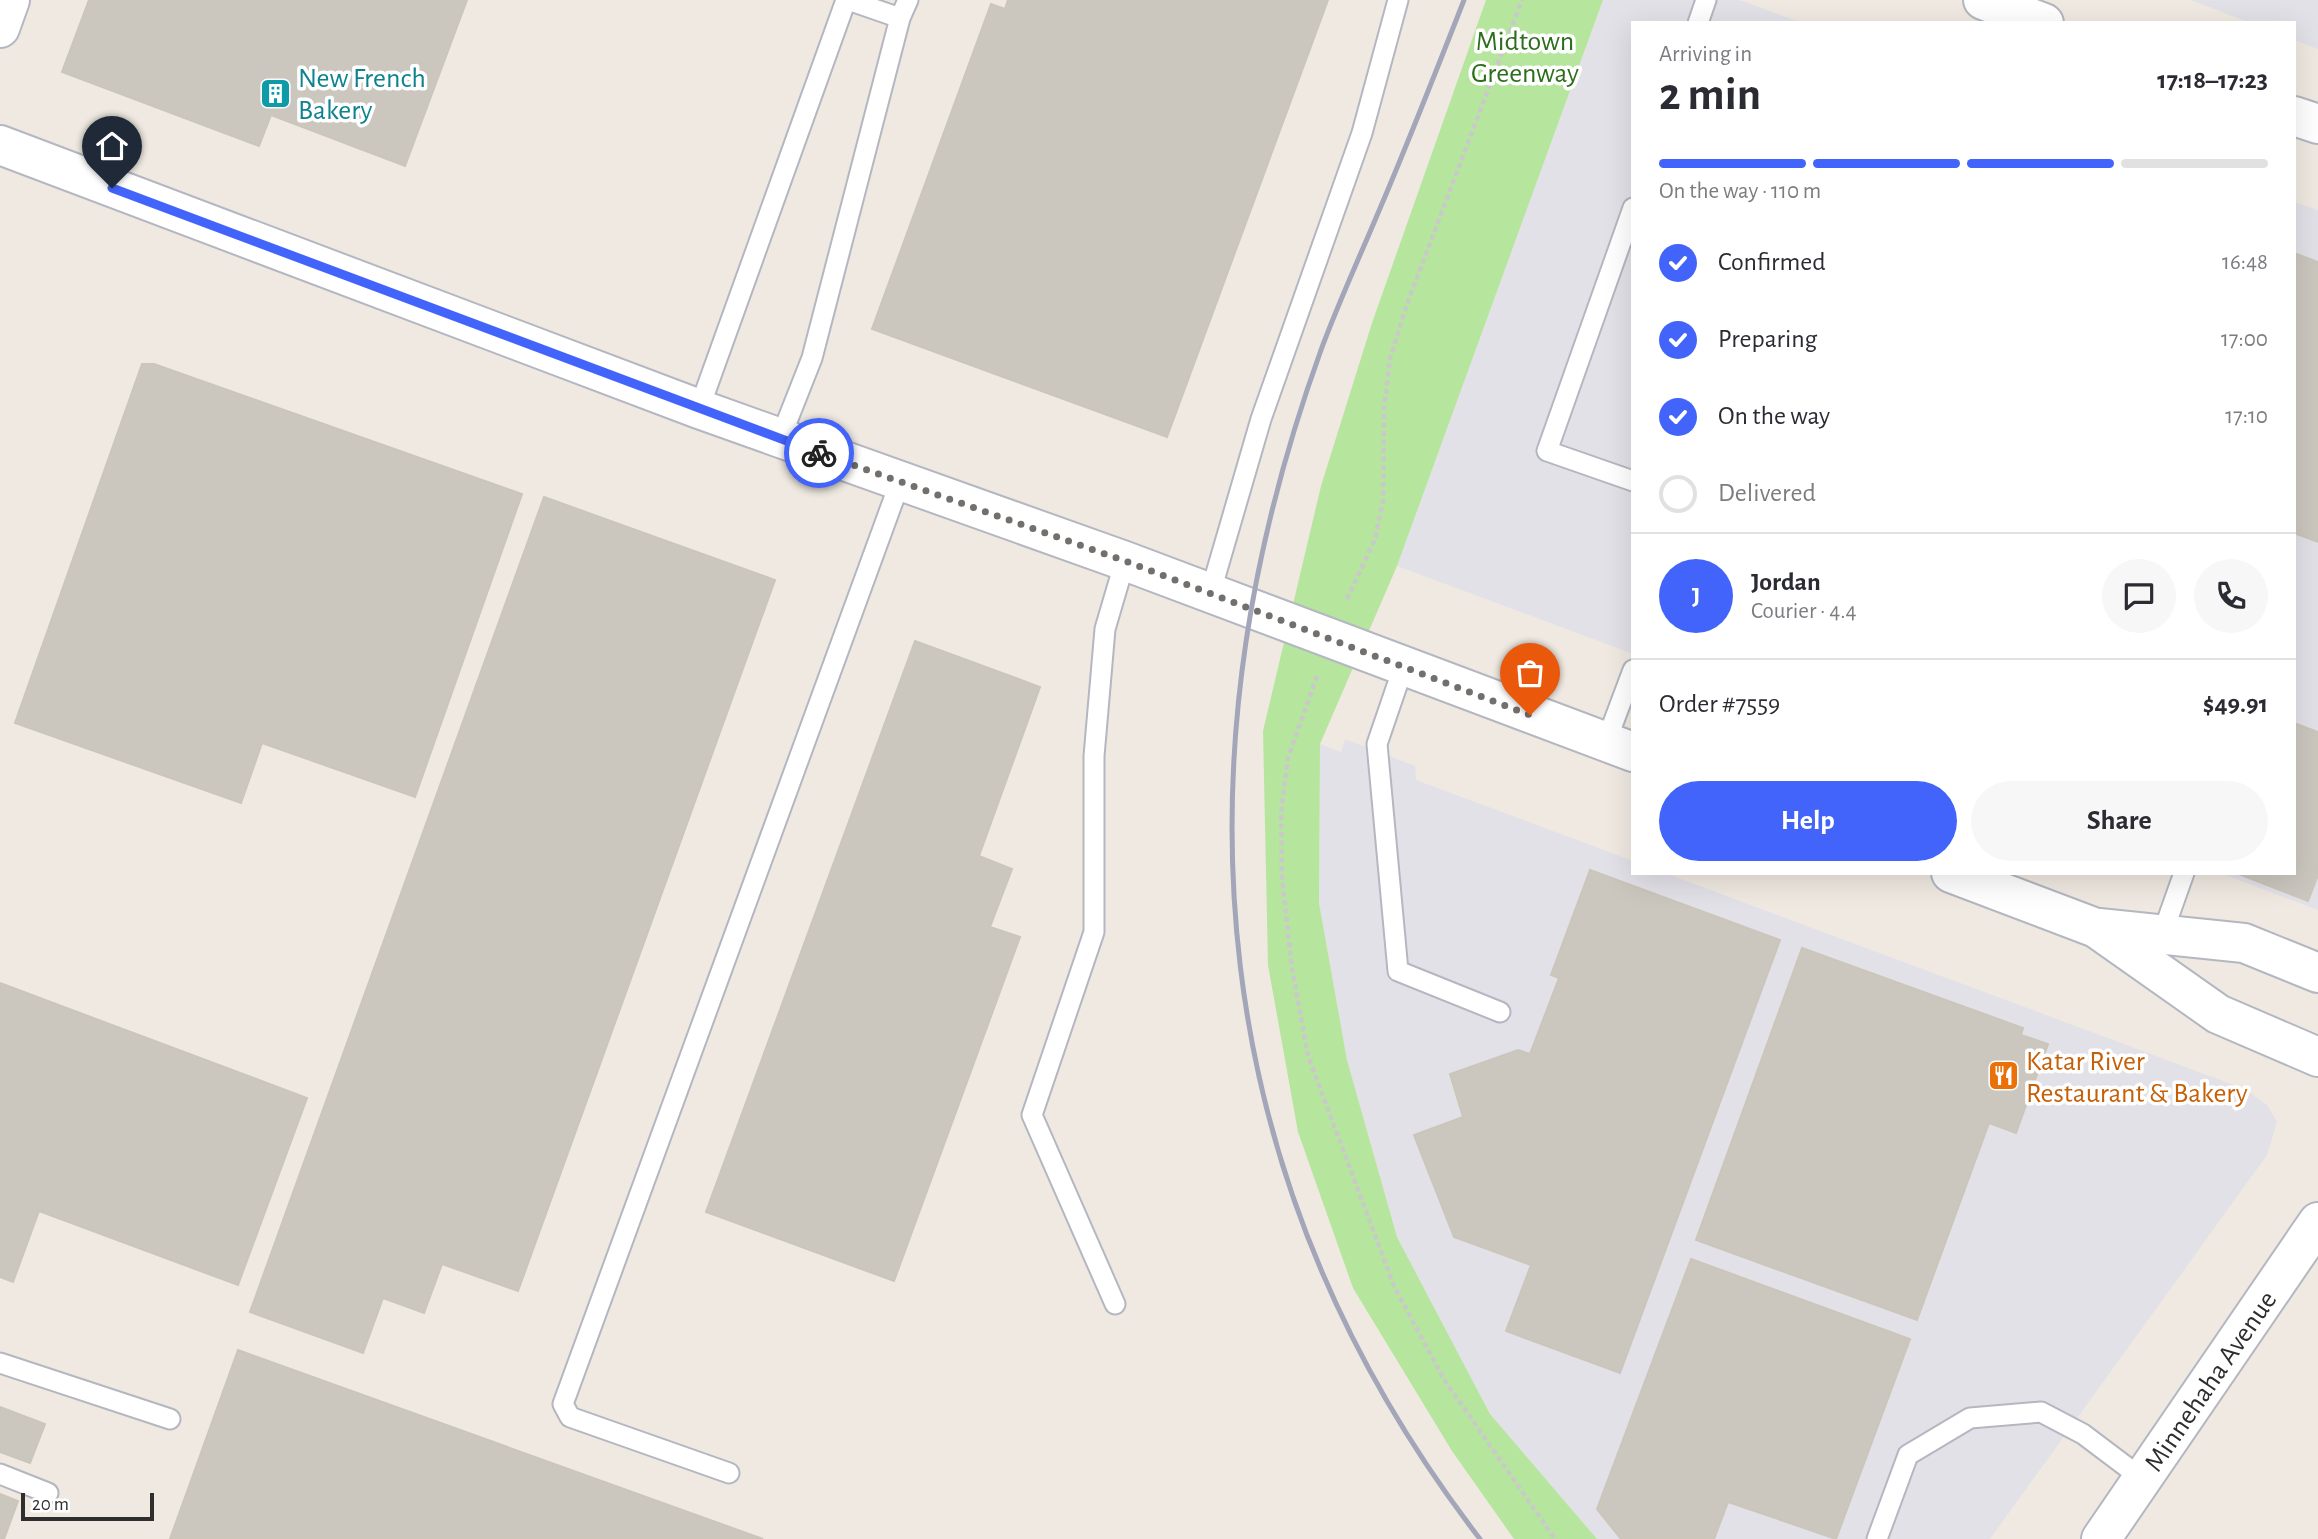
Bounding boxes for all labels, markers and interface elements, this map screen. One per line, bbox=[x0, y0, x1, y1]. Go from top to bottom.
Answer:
park label: Midtown Greenway bbox=[1471, 28, 1579, 88]
text: Arriving in bbox=[1659, 43, 1752, 66]
place label: New French Bakery bbox=[298, 65, 426, 125]
text: 17:18–17:23 bbox=[2157, 67, 2268, 93]
text: 2 min bbox=[1659, 72, 1761, 118]
building icon: New French Bakery bbox=[258, 76, 292, 110]
pin bbox=[82, 116, 142, 188]
icon: home bbox=[93, 127, 131, 165]
text: On the way · 110 m bbox=[1659, 180, 1821, 203]
icon: check bbox=[1659, 244, 1697, 282]
text: Confirmed bbox=[1718, 249, 1826, 275]
text: 16:48 bbox=[2222, 251, 2268, 274]
icon: check bbox=[1659, 321, 1697, 359]
text: Preparing bbox=[1718, 326, 1817, 352]
text: 17:00 bbox=[2221, 328, 2268, 351]
icon: check bbox=[1659, 398, 1697, 436]
text: On the way bbox=[1718, 403, 1830, 429]
text: 17:10 bbox=[2225, 405, 2268, 428]
courier bbox=[784, 418, 854, 488]
icon: bike bbox=[800, 434, 838, 472]
text: Delivered bbox=[1718, 480, 1816, 506]
button: chat bbox=[2102, 559, 2176, 633]
button: phone bbox=[2194, 559, 2268, 633]
text: Jordan bbox=[1751, 569, 1821, 595]
text: J bbox=[1692, 583, 1700, 609]
text: Courier · 4.4 bbox=[1751, 600, 1857, 623]
pin bbox=[1500, 643, 1560, 715]
icon: bag bbox=[1511, 654, 1549, 692]
text: Order #7559 bbox=[1659, 691, 1780, 717]
text: $49.91 bbox=[2203, 691, 2268, 717]
button: Help bbox=[1659, 781, 1957, 861]
button: Share bbox=[1971, 781, 2268, 861]
place label: Katar River Restaurant & Bakery bbox=[2026, 1048, 2248, 1108]
restaurant icon: Katar River Restaurant & Bakery bbox=[1986, 1059, 2020, 1093]
street label: Minnehaha Avenue bbox=[2140, 1286, 2282, 1477]
scale bar bbox=[21, 1490, 154, 1522]
text: 20 m bbox=[32, 1495, 69, 1514]

